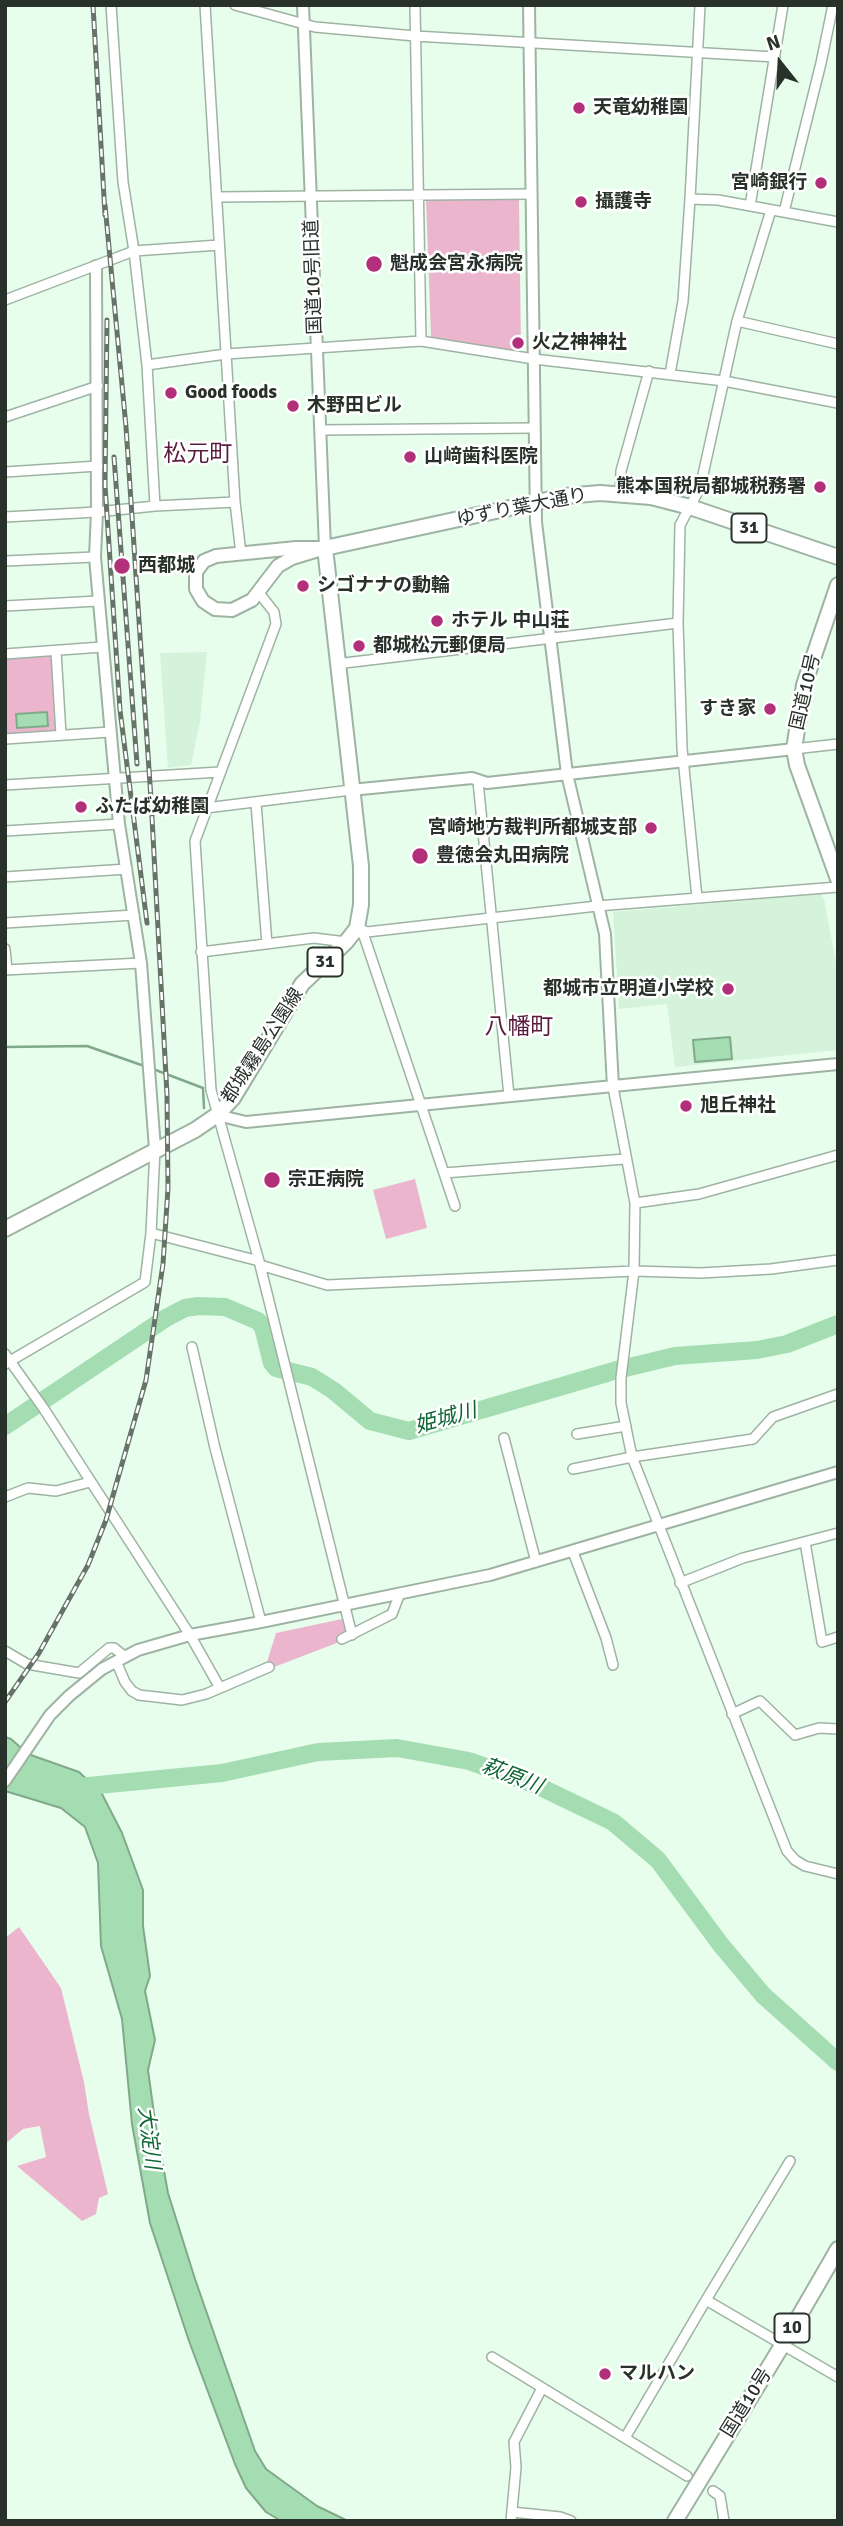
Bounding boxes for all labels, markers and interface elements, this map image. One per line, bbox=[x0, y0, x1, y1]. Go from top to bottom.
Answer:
north arrow bbox=[745, 28, 815, 98]
text: N bbox=[764, 30, 784, 56]
place label: 天竜幼稚園 bbox=[593, 97, 688, 119]
marker: 天竜幼稚園 bbox=[571, 100, 587, 116]
place label: 宮崎銀行 bbox=[731, 172, 807, 194]
marker: 宮崎銀行 bbox=[813, 175, 829, 191]
place label: 攝護寺 bbox=[595, 191, 652, 213]
marker: 攝護寺 bbox=[573, 194, 589, 210]
street label: 国道10号旧道 bbox=[301, 219, 327, 335]
place label: 魁成会宮永病院 bbox=[390, 253, 523, 275]
marker: 魁成会宮永病院 bbox=[364, 254, 384, 274]
place label: 火之神神社 bbox=[532, 332, 627, 354]
marker: 火之神神社 bbox=[510, 335, 526, 351]
place label: Good foods bbox=[185, 382, 277, 404]
marker: Good foods bbox=[163, 385, 179, 401]
place label: 木野田ビル bbox=[307, 395, 402, 417]
marker: 木野田ビル bbox=[285, 398, 301, 414]
district label: 松元町 bbox=[164, 441, 232, 469]
place label: 山﨑歯科医院 bbox=[424, 446, 538, 468]
marker: 山﨑歯科医院 bbox=[402, 449, 418, 465]
place label: 熊本国税局都城税務署 bbox=[616, 476, 806, 498]
marker: 熊本国税局都城税務署 bbox=[812, 479, 828, 495]
street label: ゆずり葉大通り bbox=[455, 484, 589, 532]
road number: 31 bbox=[732, 514, 766, 542]
place label: 西都城 bbox=[138, 555, 195, 577]
marker: 西都城 bbox=[112, 556, 132, 576]
place label: シゴナナの動輪 bbox=[317, 575, 450, 597]
marker: シゴナナの動輪 bbox=[295, 578, 311, 594]
place label: ホテル 中山荘 bbox=[451, 610, 569, 632]
marker: ホテル 中山荘 bbox=[429, 613, 445, 629]
place label: 都城松元郵便局 bbox=[373, 635, 506, 657]
marker: 都城松元郵便局 bbox=[351, 638, 367, 654]
street label: 国道10号 bbox=[786, 652, 826, 732]
place label: すき家 bbox=[699, 698, 756, 720]
marker: すき家 bbox=[762, 701, 778, 717]
place label: ふたば幼稚園 bbox=[95, 796, 209, 818]
marker: ふたば幼稚園 bbox=[73, 799, 89, 815]
place label: 宮崎地方裁判所都城支部 bbox=[428, 817, 637, 839]
marker: 宮崎地方裁判所都城支部 bbox=[643, 820, 659, 836]
place label: 豊徳会丸田病院 bbox=[436, 845, 569, 867]
marker: 豊徳会丸田病院 bbox=[410, 846, 430, 866]
road number: 31 bbox=[308, 947, 342, 976]
place label: 都城市立明道小学校 bbox=[543, 978, 714, 1000]
marker: 都城市立明道小学校 bbox=[720, 981, 736, 997]
street label: 都城霧島公園線 bbox=[217, 984, 309, 1108]
district label: 八幡町 bbox=[485, 1014, 553, 1042]
place label: 旭丘神社 bbox=[700, 1095, 776, 1117]
marker: 旭丘神社 bbox=[678, 1098, 694, 1114]
place label: 宗正病院 bbox=[288, 1169, 364, 1191]
marker: 宗正病院 bbox=[262, 1170, 282, 1190]
water label: 姫城川 bbox=[412, 1399, 480, 1439]
water label: 萩原川 bbox=[478, 1754, 546, 1800]
water label: 大淀川 bbox=[132, 2105, 164, 2171]
road number: 10 bbox=[774, 2314, 810, 2342]
place label: マルハン bbox=[619, 2363, 695, 2385]
street label: 国道10号 bbox=[717, 2364, 777, 2442]
marker: マルハン bbox=[597, 2366, 613, 2382]

